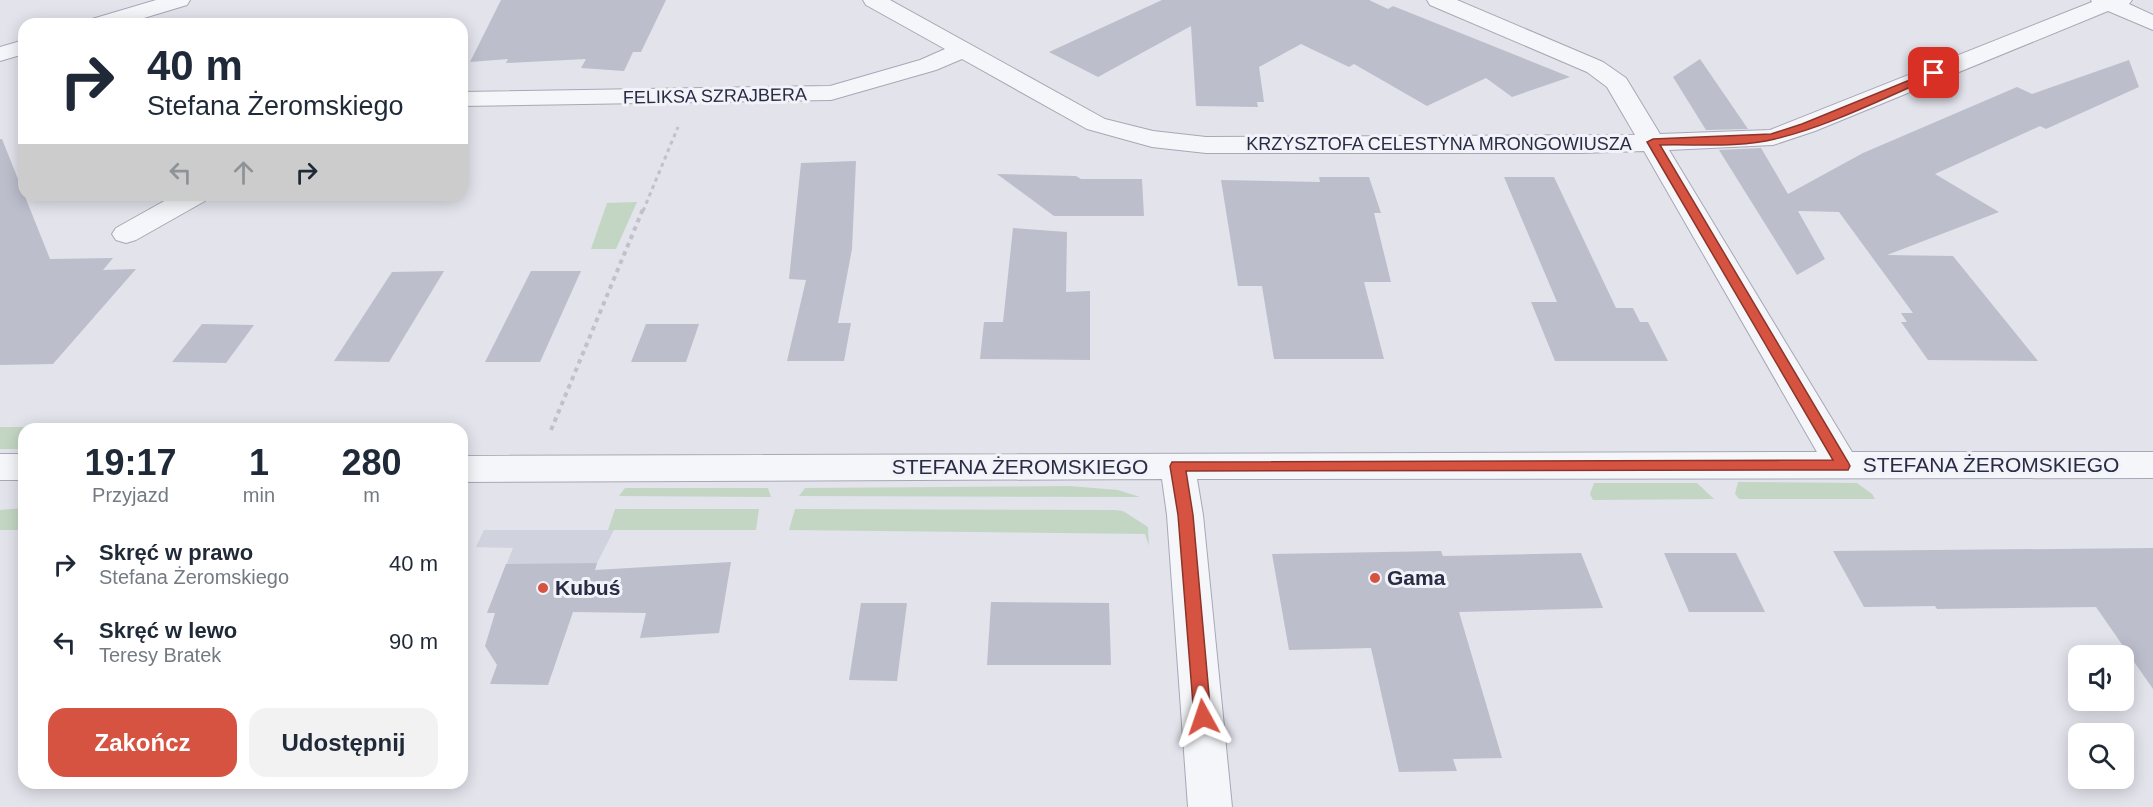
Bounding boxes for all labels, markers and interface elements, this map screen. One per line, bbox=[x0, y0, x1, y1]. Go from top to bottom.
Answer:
icon: right bbox=[48, 42, 126, 120]
text: 40 m bbox=[147, 42, 243, 89]
pin bbox=[1908, 47, 1959, 98]
icon: arrive bbox=[1917, 56, 1950, 89]
street label: FELIKSA SZRAJBERA bbox=[623, 84, 807, 108]
text: Stefana Żeromskiego bbox=[147, 91, 404, 121]
street label: KRZYSZTOFA CELESTYNA MRONGOWIUSZA bbox=[1246, 134, 1632, 154]
icon: left bbox=[164, 156, 197, 189]
icon: ahead bbox=[227, 156, 260, 189]
icon: right bbox=[290, 156, 323, 189]
text: 19:17 bbox=[84, 442, 176, 483]
text: 1 bbox=[249, 442, 269, 483]
text: 280 bbox=[341, 442, 402, 483]
street label: STEFANA ŻEROMSKIEGO bbox=[1863, 453, 2119, 476]
street label: STEFANA ŻEROMSKIEGO bbox=[892, 455, 1148, 478]
text: Przyjazd bbox=[92, 484, 169, 506]
text: min bbox=[243, 484, 275, 506]
text: m bbox=[363, 484, 380, 506]
text: Skręć w prawo bbox=[99, 540, 253, 565]
icon: right bbox=[48, 548, 81, 581]
text: 40 m bbox=[389, 551, 438, 576]
text: Stefana Żeromskiego bbox=[99, 566, 289, 588]
place label: Gama bbox=[1387, 566, 1446, 589]
marker: Gama bbox=[1368, 571, 1382, 585]
place label: Kubuś bbox=[555, 576, 620, 599]
marker: Kubuś bbox=[536, 581, 550, 595]
text: Skręć w lewo bbox=[99, 618, 237, 643]
icon: left bbox=[48, 626, 81, 659]
text: 90 m bbox=[389, 629, 438, 654]
text: Teresy Bratek bbox=[99, 644, 221, 666]
map controls bbox=[2068, 645, 2134, 789]
button: sound bbox=[2068, 645, 2134, 711]
position arrow bbox=[1171, 685, 1235, 749]
button: Zakończ bbox=[48, 708, 237, 777]
button: Udostępnij bbox=[249, 708, 438, 777]
button: search bbox=[2068, 723, 2134, 789]

